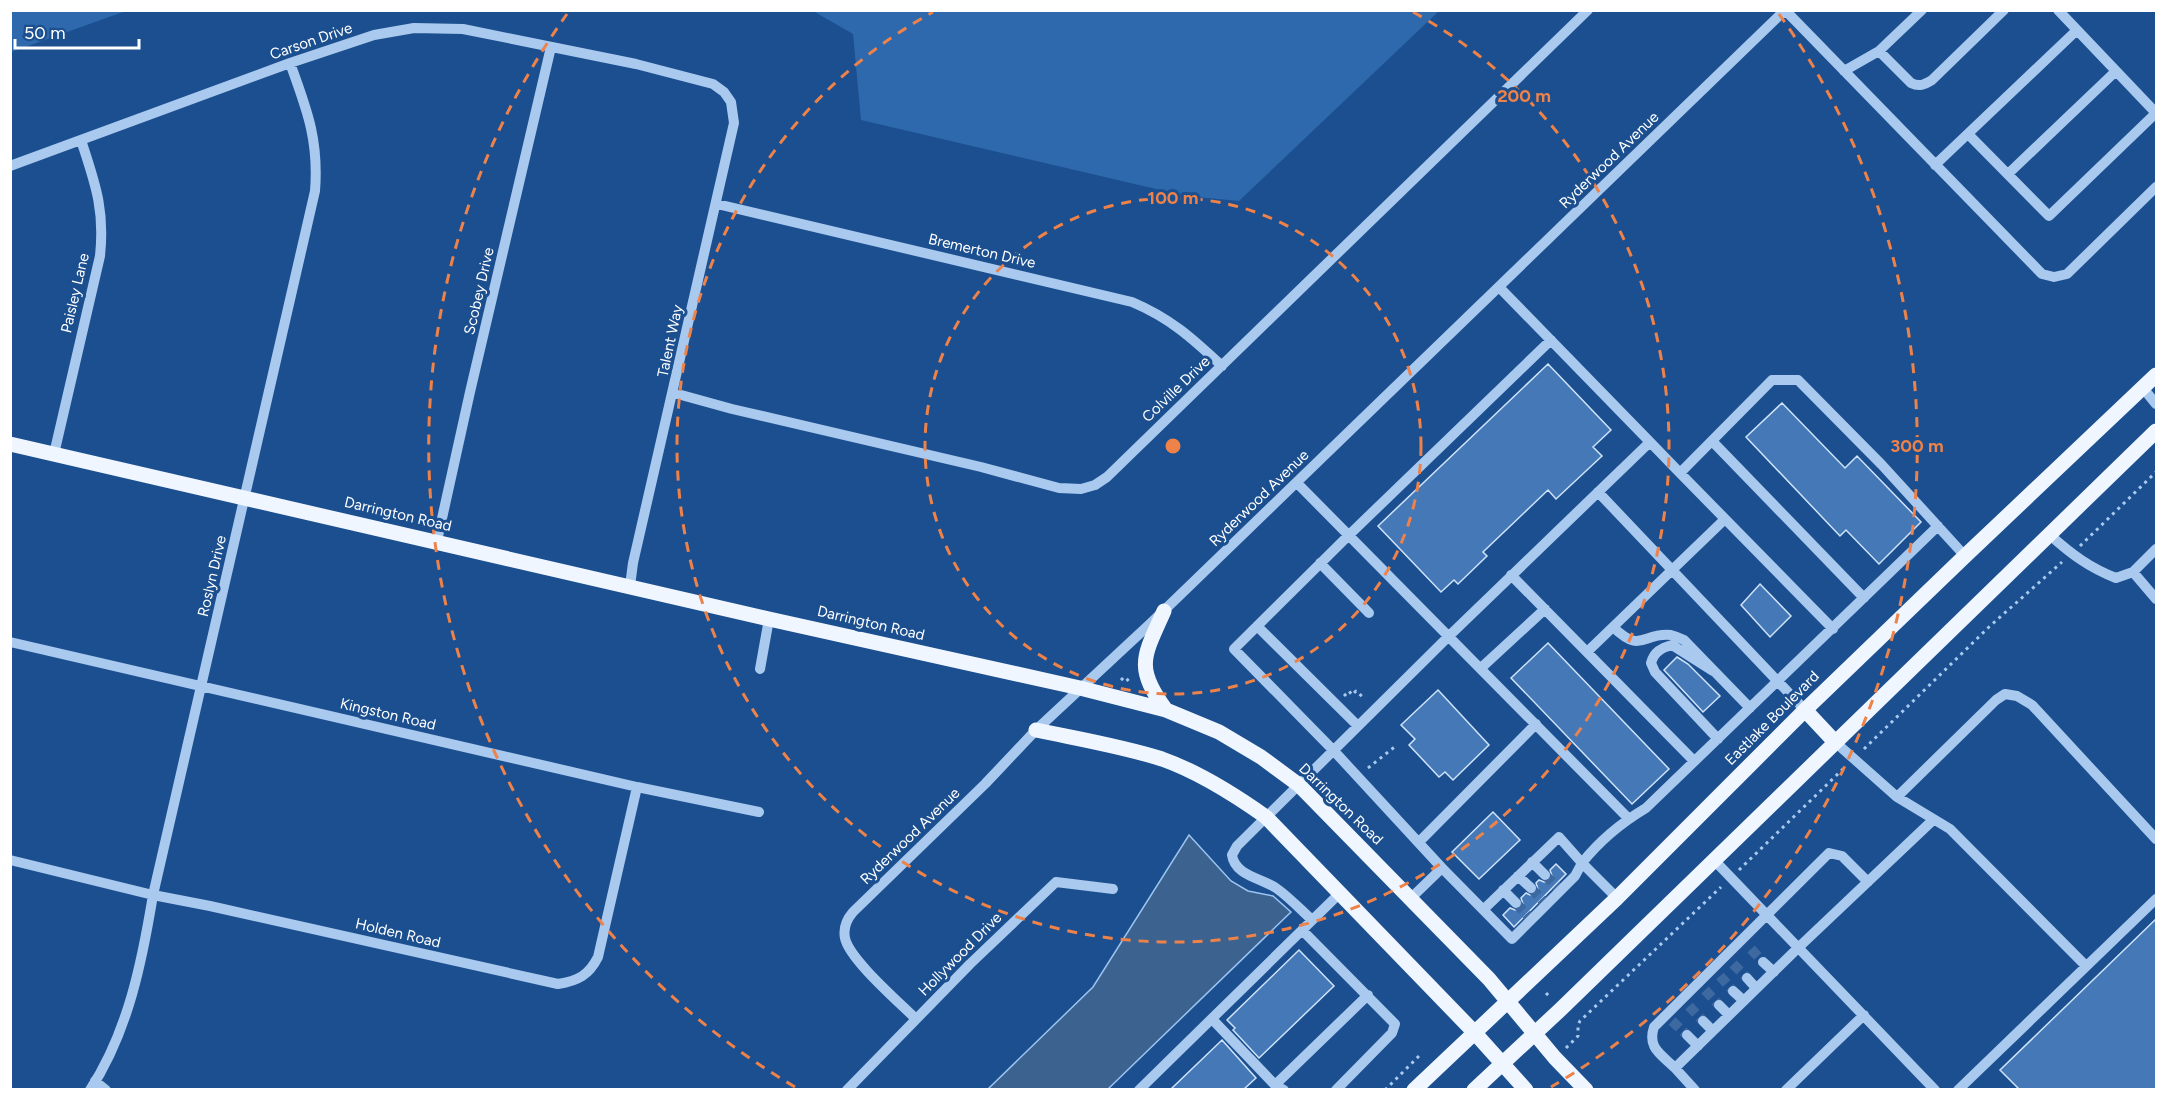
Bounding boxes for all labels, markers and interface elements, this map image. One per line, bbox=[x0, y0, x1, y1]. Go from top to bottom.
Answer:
scale bar bbox=[15, 12, 140, 50]
street label: Carson Drive bbox=[267, 18, 355, 64]
text: 50 m bbox=[24, 22, 66, 44]
text: 200 m bbox=[1497, 85, 1551, 107]
street label: Ryderwood Avenue bbox=[1556, 108, 1662, 212]
text: 100 m bbox=[1148, 187, 1198, 209]
street label: Bremerton Drive bbox=[927, 230, 1037, 272]
street label: Scobey Drive bbox=[460, 246, 498, 336]
street label: Paisley Lane bbox=[57, 251, 93, 335]
street label: Talent Way bbox=[654, 303, 686, 379]
street label: Colville Drive bbox=[1138, 352, 1214, 426]
text: 300 m bbox=[1890, 435, 1944, 457]
centre of rings bbox=[1163, 436, 1183, 456]
street label: Ryderwood Avenue bbox=[1206, 446, 1312, 550]
street label: Darrington Road bbox=[343, 493, 453, 535]
street label: Roslyn Drive bbox=[194, 534, 230, 618]
street label: Darrington Road bbox=[816, 602, 926, 644]
street label: Eastlake Boulevard bbox=[1721, 667, 1823, 769]
street label: Kingston Road bbox=[338, 694, 438, 734]
street label: Darrington Road bbox=[1295, 759, 1387, 849]
street label: Ryderwood Avenue bbox=[857, 784, 963, 888]
street label: Hollywood Drive bbox=[915, 909, 1005, 999]
street label: Holden Road bbox=[354, 914, 442, 952]

